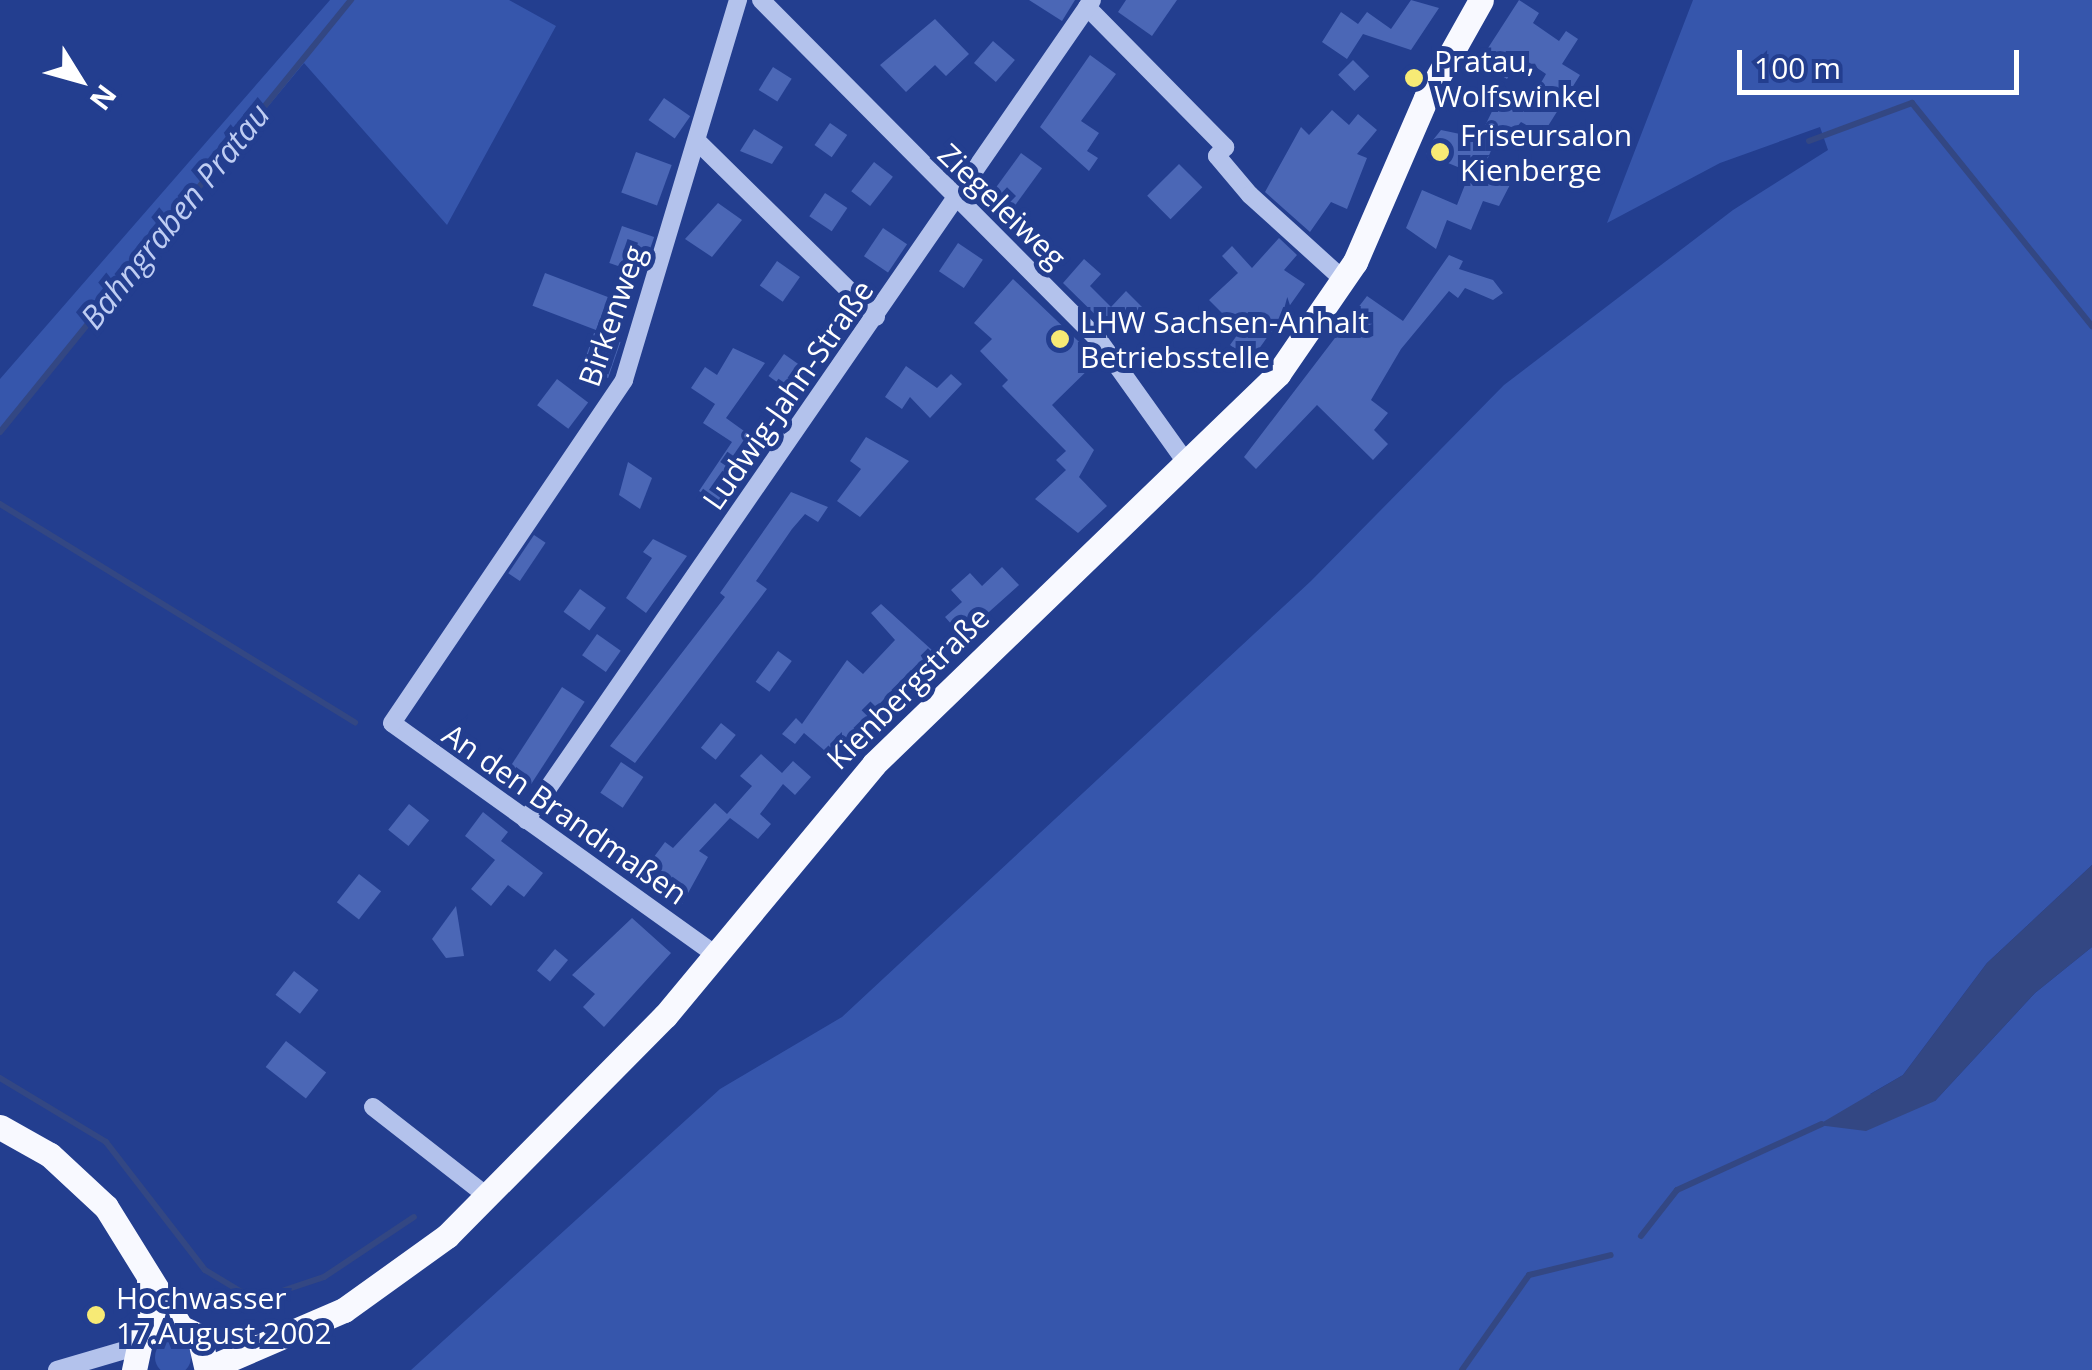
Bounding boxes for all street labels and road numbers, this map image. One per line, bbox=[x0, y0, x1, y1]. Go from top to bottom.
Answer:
street label: Ziegeleiweg bbox=[931, 136, 1073, 276]
street label: Birkenweg bbox=[571, 241, 653, 391]
street label: Ludwig-Jahn-Straße bbox=[695, 273, 881, 517]
street label: Kienbergstraße bbox=[819, 599, 997, 777]
street label: An den Brandmaßen bbox=[436, 716, 694, 912]

